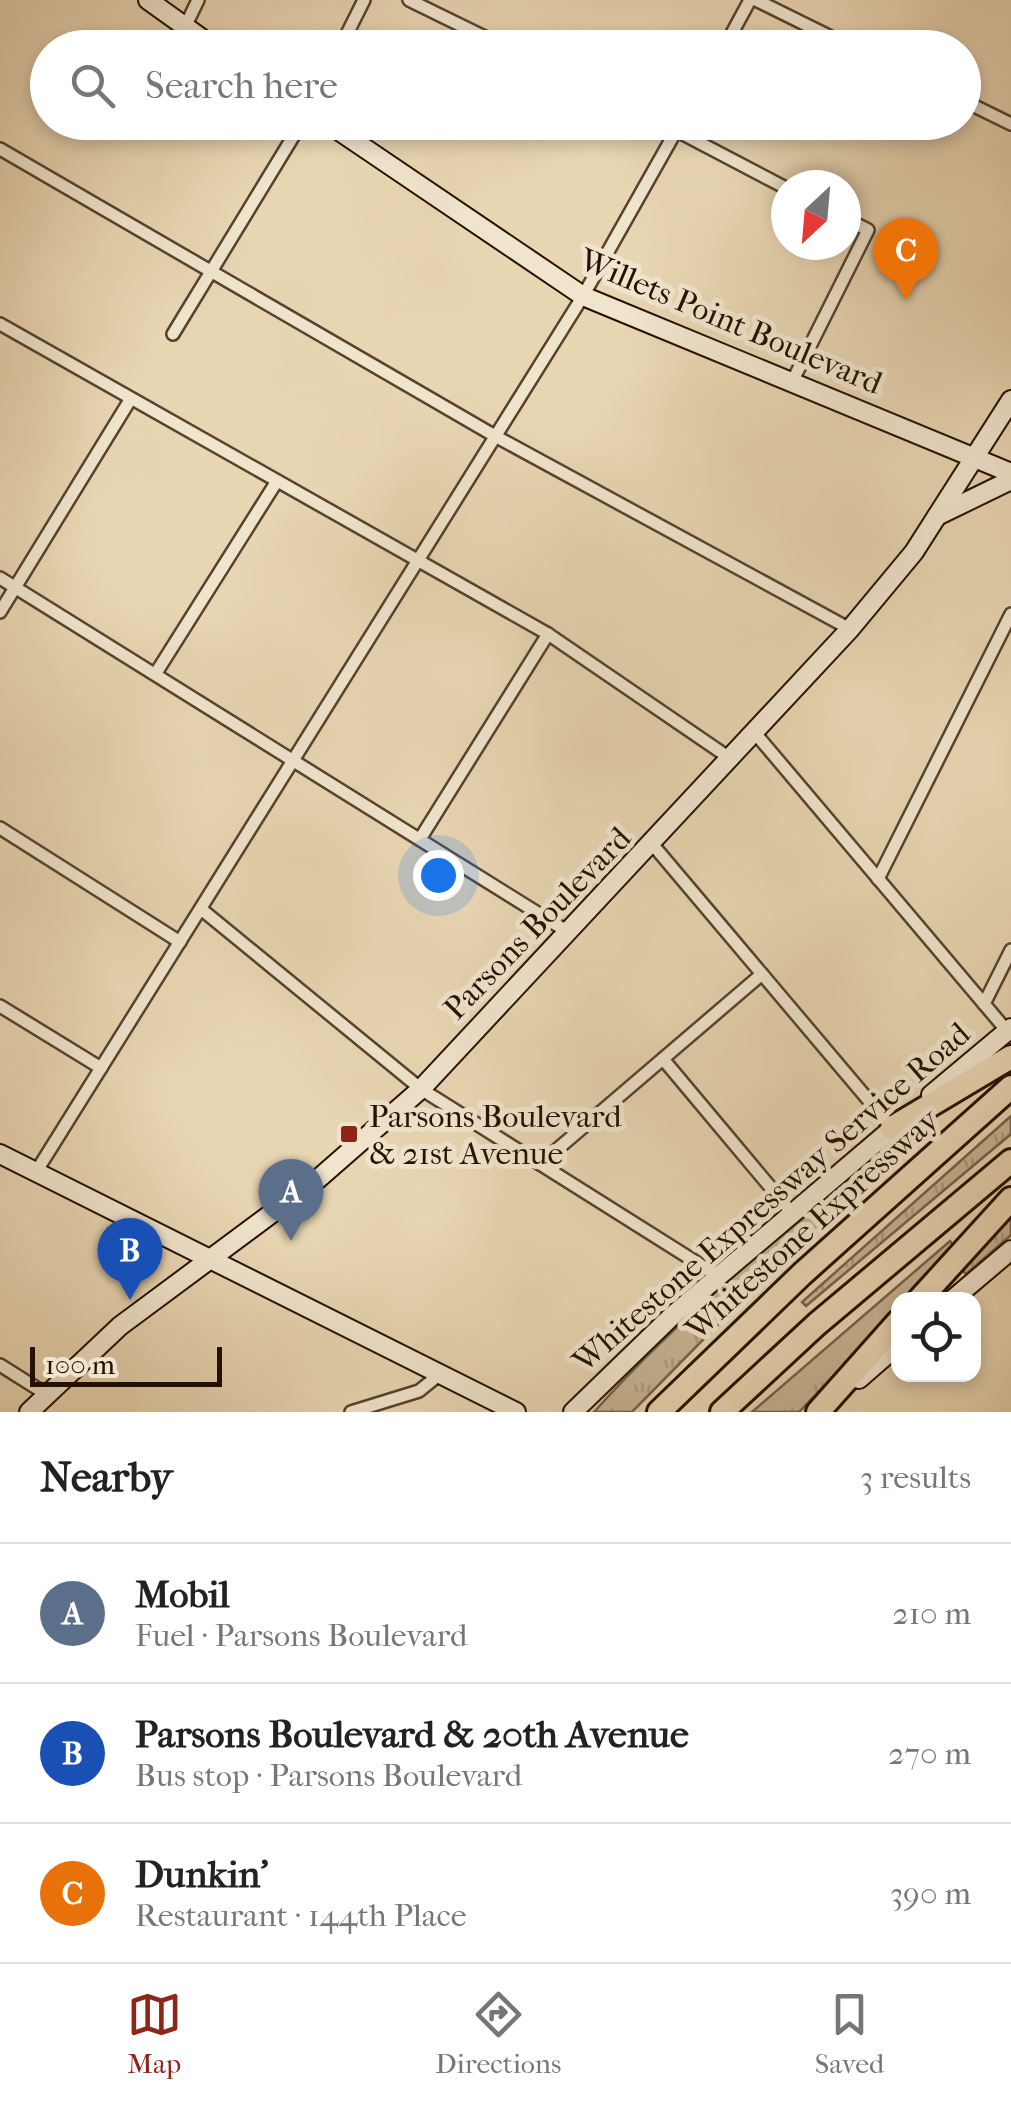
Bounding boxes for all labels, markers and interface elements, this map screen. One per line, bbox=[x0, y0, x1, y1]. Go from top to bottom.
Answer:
search box bbox=[30, 30, 981, 140]
icon: search bbox=[65, 58, 120, 113]
text: Search here bbox=[145, 63, 338, 108]
north arrow bbox=[771, 170, 861, 260]
pin: C bbox=[874, 218, 938, 300]
street label: Willets Point Boulevard bbox=[573, 241, 888, 402]
street label: Parsons Boulevard bbox=[436, 819, 639, 1027]
your location bbox=[413, 850, 464, 901]
street label: Whitestone Expressway Service Road bbox=[565, 1014, 977, 1380]
place label: Parsons Boulevard & 21st Avenue bbox=[369, 1098, 622, 1172]
street label: Whitestone Expressway bbox=[678, 1100, 946, 1348]
marker: Parsons Boulevard & 21st Avenue bbox=[338, 1123, 360, 1145]
pin: A bbox=[258, 1158, 324, 1241]
pin: B bbox=[98, 1218, 162, 1300]
map controls bbox=[891, 1292, 981, 1382]
button: locate bbox=[891, 1292, 981, 1382]
scale bar bbox=[30, 1342, 222, 1386]
text: 100 m bbox=[45, 1348, 115, 1381]
text: Nearby bbox=[40, 1453, 172, 1502]
text: 3 results bbox=[860, 1459, 971, 1496]
text: Mobil bbox=[135, 1572, 230, 1617]
text: A bbox=[62, 1595, 83, 1632]
text: 210 m bbox=[892, 1595, 971, 1632]
text: Fuel · Parsons Boulevard bbox=[135, 1617, 467, 1654]
text: Parsons Boulevard & 20th Avenue bbox=[135, 1712, 689, 1757]
text: B bbox=[62, 1735, 83, 1772]
text: 270 m bbox=[888, 1735, 971, 1772]
text: Bus stop · Parsons Boulevard bbox=[135, 1757, 522, 1794]
text: Dunkin' bbox=[135, 1852, 268, 1897]
text: C bbox=[62, 1875, 83, 1912]
text: 390 m bbox=[890, 1875, 971, 1912]
text: Restaurant · 144th Place bbox=[135, 1897, 467, 1934]
tab: Map bbox=[127, 1987, 182, 2080]
tab: Directions bbox=[435, 1987, 561, 2080]
tab: Saved bbox=[815, 1987, 884, 2080]

